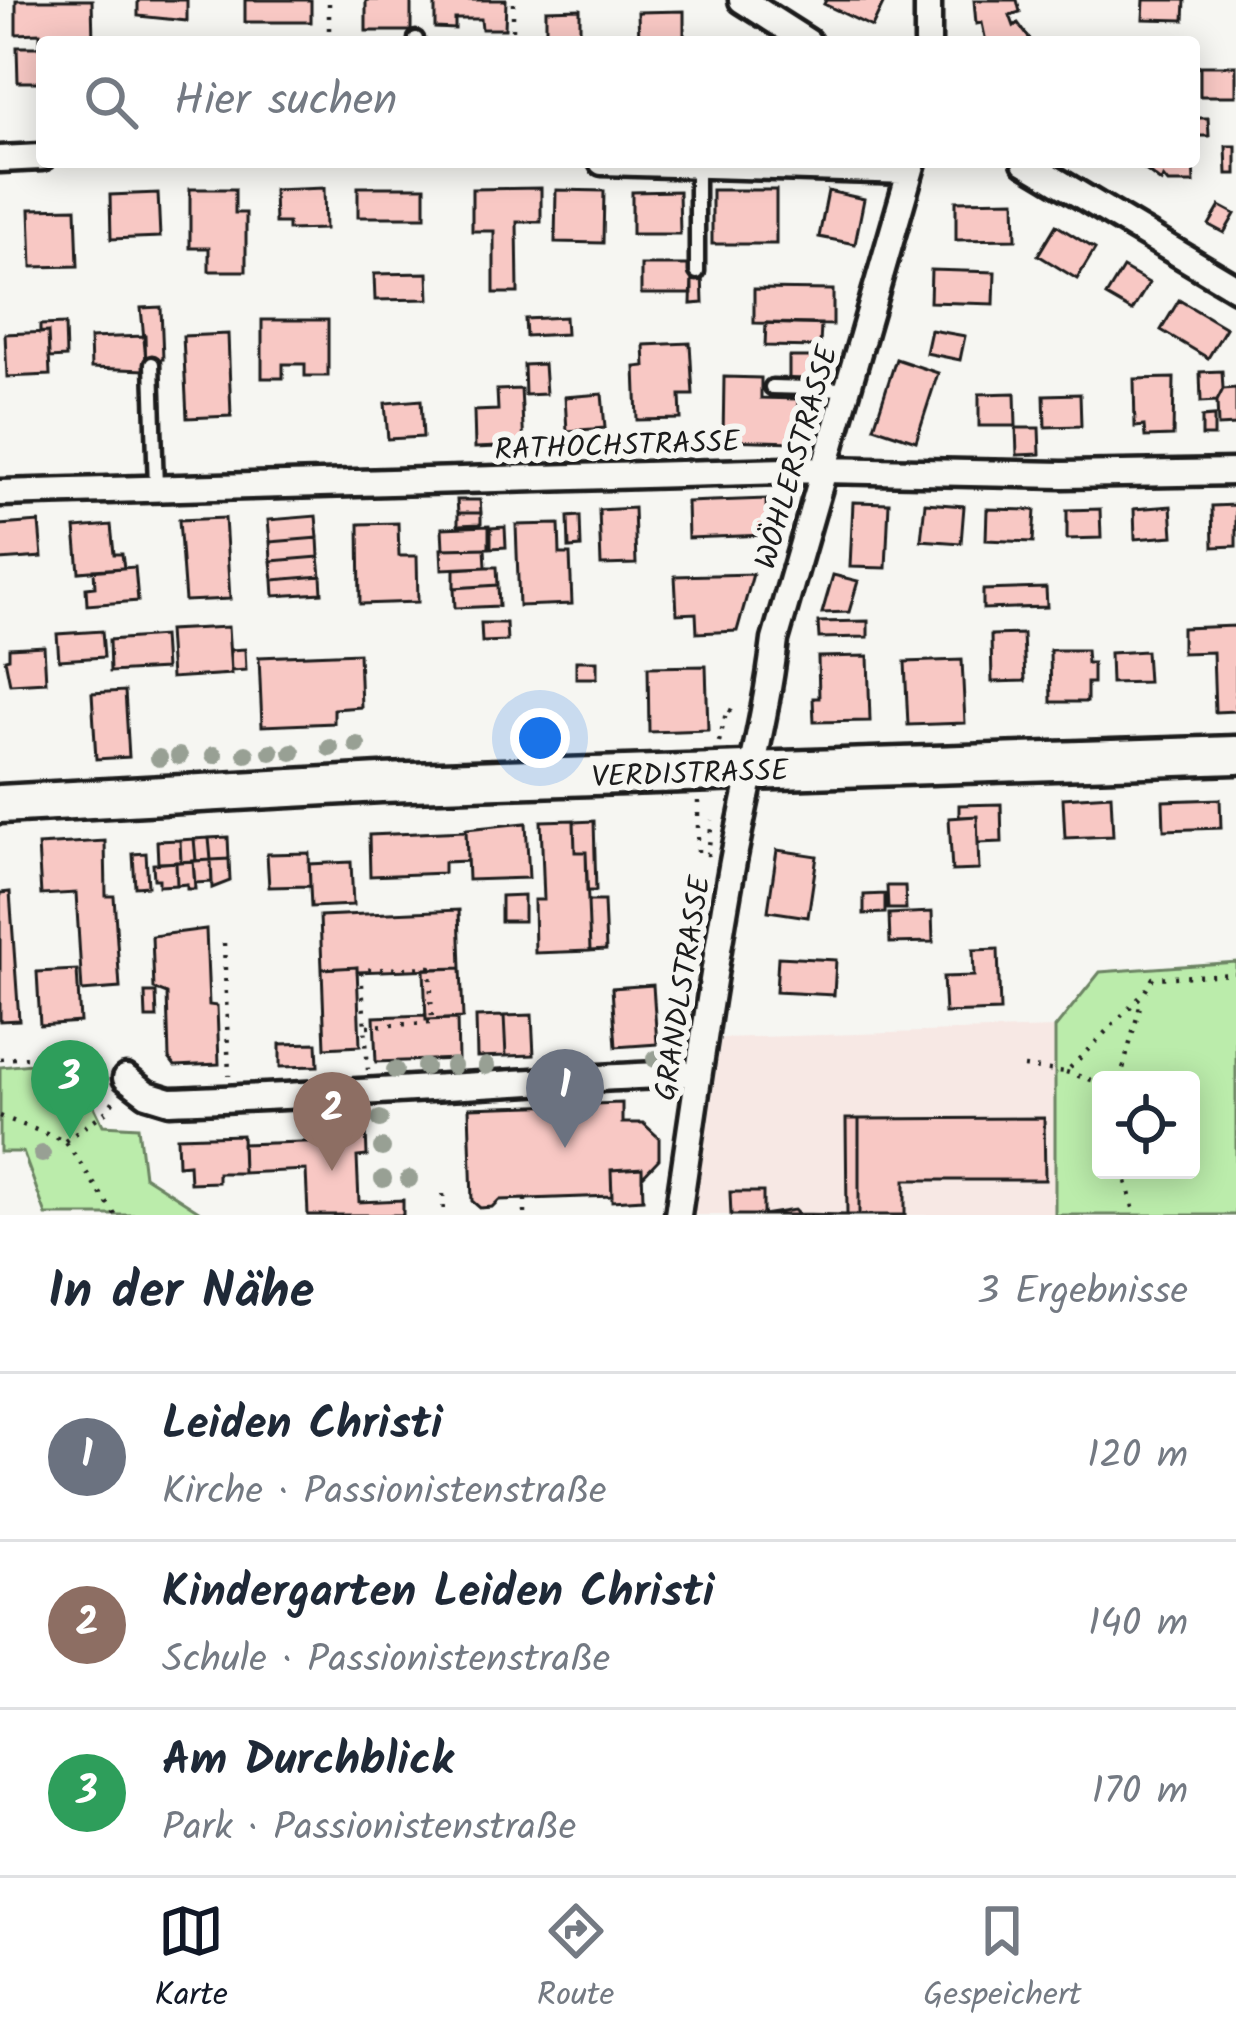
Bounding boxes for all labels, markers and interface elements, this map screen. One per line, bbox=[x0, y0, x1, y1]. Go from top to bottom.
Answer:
search box bbox=[36, 36, 1200, 168]
text: Hier suchen bbox=[174, 66, 397, 138]
icon: search bbox=[78, 69, 144, 135]
street label: WÖHLERSTRASSE bbox=[743, 339, 853, 575]
street label: RATHOCHSTRASSE bbox=[494, 419, 742, 475]
your location bbox=[510, 708, 570, 768]
street label: VERDISTRASSE bbox=[591, 748, 791, 802]
street label: GRANDLSTRASSE bbox=[642, 871, 726, 1104]
pin: 3 bbox=[31, 1040, 109, 1139]
pin: 1 bbox=[526, 1049, 604, 1148]
map controls bbox=[1092, 1071, 1200, 1179]
button: locate bbox=[1092, 1071, 1200, 1179]
pin: 2 bbox=[293, 1072, 371, 1171]
text: In der Nähe bbox=[48, 1253, 314, 1334]
text: 3 Ergebnisse bbox=[977, 1262, 1188, 1324]
text: Leiden Christi bbox=[162, 1390, 443, 1462]
text: 1 bbox=[81, 1426, 93, 1488]
text: 120 m bbox=[1087, 1426, 1188, 1488]
text: Kirche · Passionistenstraße bbox=[162, 1462, 607, 1524]
text: Kindergarten Leiden Christi bbox=[162, 1558, 714, 1630]
text: 2 bbox=[76, 1594, 98, 1656]
text: 140 m bbox=[1088, 1594, 1188, 1656]
text: Schule · Passionistenstraße bbox=[162, 1630, 610, 1692]
text: Am Durchblick bbox=[162, 1726, 453, 1798]
text: 3 bbox=[76, 1762, 98, 1824]
text: 170 m bbox=[1092, 1762, 1188, 1824]
text: Park · Passionistenstraße bbox=[162, 1798, 576, 1860]
tab: Karte bbox=[154, 1898, 228, 2023]
tab: Route bbox=[537, 1898, 614, 2023]
tab: Gespeichert bbox=[923, 1898, 1082, 2023]

